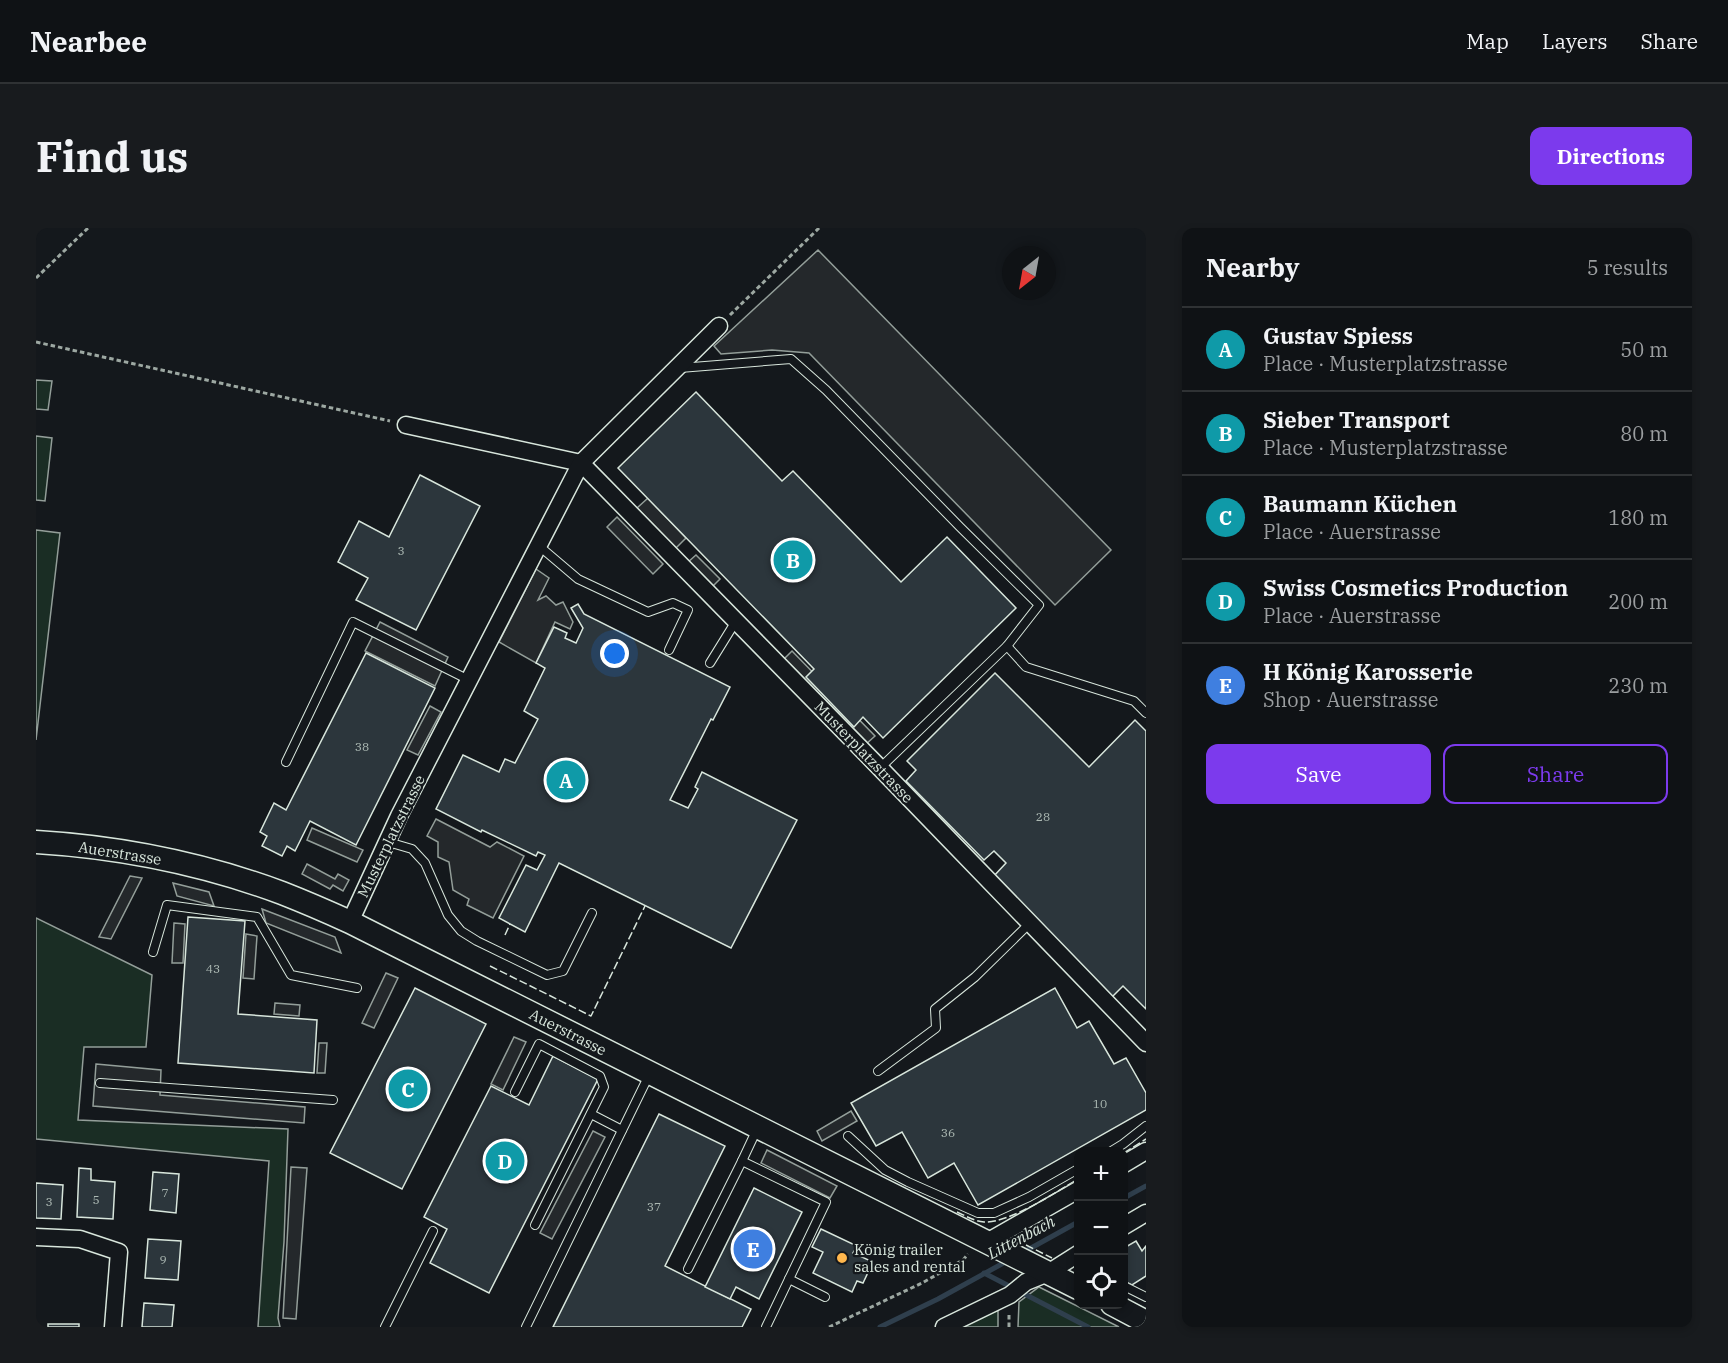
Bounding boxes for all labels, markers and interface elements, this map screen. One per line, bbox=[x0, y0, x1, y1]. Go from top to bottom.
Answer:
text: Nearbee bbox=[30, 23, 147, 60]
text: Map bbox=[1466, 27, 1509, 55]
text: Layers bbox=[1542, 27, 1608, 55]
text: Share bbox=[1641, 27, 1698, 55]
button: Directions bbox=[1530, 127, 1692, 185]
text: Find us bbox=[36, 129, 188, 184]
north arrow bbox=[1002, 246, 1056, 300]
text: Nearby bbox=[1206, 250, 1300, 284]
text: 5 results bbox=[1587, 254, 1668, 281]
text: Gustav Spiess bbox=[1263, 321, 1413, 350]
text: A bbox=[1219, 336, 1232, 363]
text: 50 m bbox=[1620, 336, 1668, 363]
text: Place · Musterplatzstrasse bbox=[1263, 350, 1508, 377]
text: Sieber Transport bbox=[1263, 405, 1450, 434]
text: B bbox=[1218, 420, 1233, 447]
text: 80 m bbox=[1620, 420, 1668, 447]
text: Place · Musterplatzstrasse bbox=[1263, 434, 1508, 461]
text: Baumann Küchen bbox=[1263, 489, 1457, 518]
text: C bbox=[1219, 504, 1232, 531]
text: 180 m bbox=[1608, 504, 1668, 531]
text: Place · Auerstrasse bbox=[1263, 518, 1441, 545]
pin: B bbox=[774, 538, 813, 582]
house number: 3 bbox=[397, 543, 405, 558]
text: Swiss Cosmetics Production bbox=[1263, 573, 1568, 602]
text: D bbox=[1218, 588, 1233, 615]
text: 200 m bbox=[1608, 588, 1668, 615]
text: Place · Auerstrasse bbox=[1263, 602, 1441, 629]
your location bbox=[600, 639, 629, 668]
text: H König Karosserie bbox=[1263, 657, 1473, 686]
text: E bbox=[1219, 672, 1232, 699]
text: 230 m bbox=[1608, 672, 1668, 699]
text: Shop · Auerstrasse bbox=[1263, 686, 1438, 713]
street label: Musterplatzstrasse bbox=[811, 697, 917, 807]
house number: 38 bbox=[355, 739, 369, 754]
button: Save bbox=[1206, 744, 1431, 804]
button: Share bbox=[1443, 744, 1668, 804]
pin: A bbox=[546, 758, 586, 802]
street label: Musterplatzstrasse bbox=[353, 772, 429, 900]
house number: 28 bbox=[1036, 809, 1050, 824]
street label: Auerstrasse bbox=[77, 837, 163, 869]
house number: 43 bbox=[206, 961, 220, 976]
street label: Auerstrasse bbox=[526, 1004, 610, 1060]
pin: C bbox=[388, 1066, 428, 1112]
house number: 10 bbox=[1093, 1096, 1107, 1111]
house number: 36 bbox=[941, 1125, 955, 1140]
pin: D bbox=[486, 1138, 524, 1184]
map controls bbox=[1074, 1147, 1128, 1309]
button: + bbox=[1074, 1147, 1128, 1201]
house number: 7 bbox=[161, 1185, 169, 1200]
house number: 5 bbox=[92, 1192, 100, 1207]
house number: 3 bbox=[45, 1194, 53, 1209]
house number: 37 bbox=[647, 1199, 661, 1214]
button: − bbox=[1074, 1201, 1128, 1255]
water label: Littenbach bbox=[983, 1211, 1058, 1264]
pin: E bbox=[734, 1226, 772, 1272]
place label: König trailer sales and rental bbox=[854, 1240, 965, 1276]
marker: König trailer sales and rental bbox=[835, 1251, 849, 1265]
house number: 9 bbox=[159, 1252, 167, 1267]
button: locate bbox=[1074, 1255, 1128, 1309]

